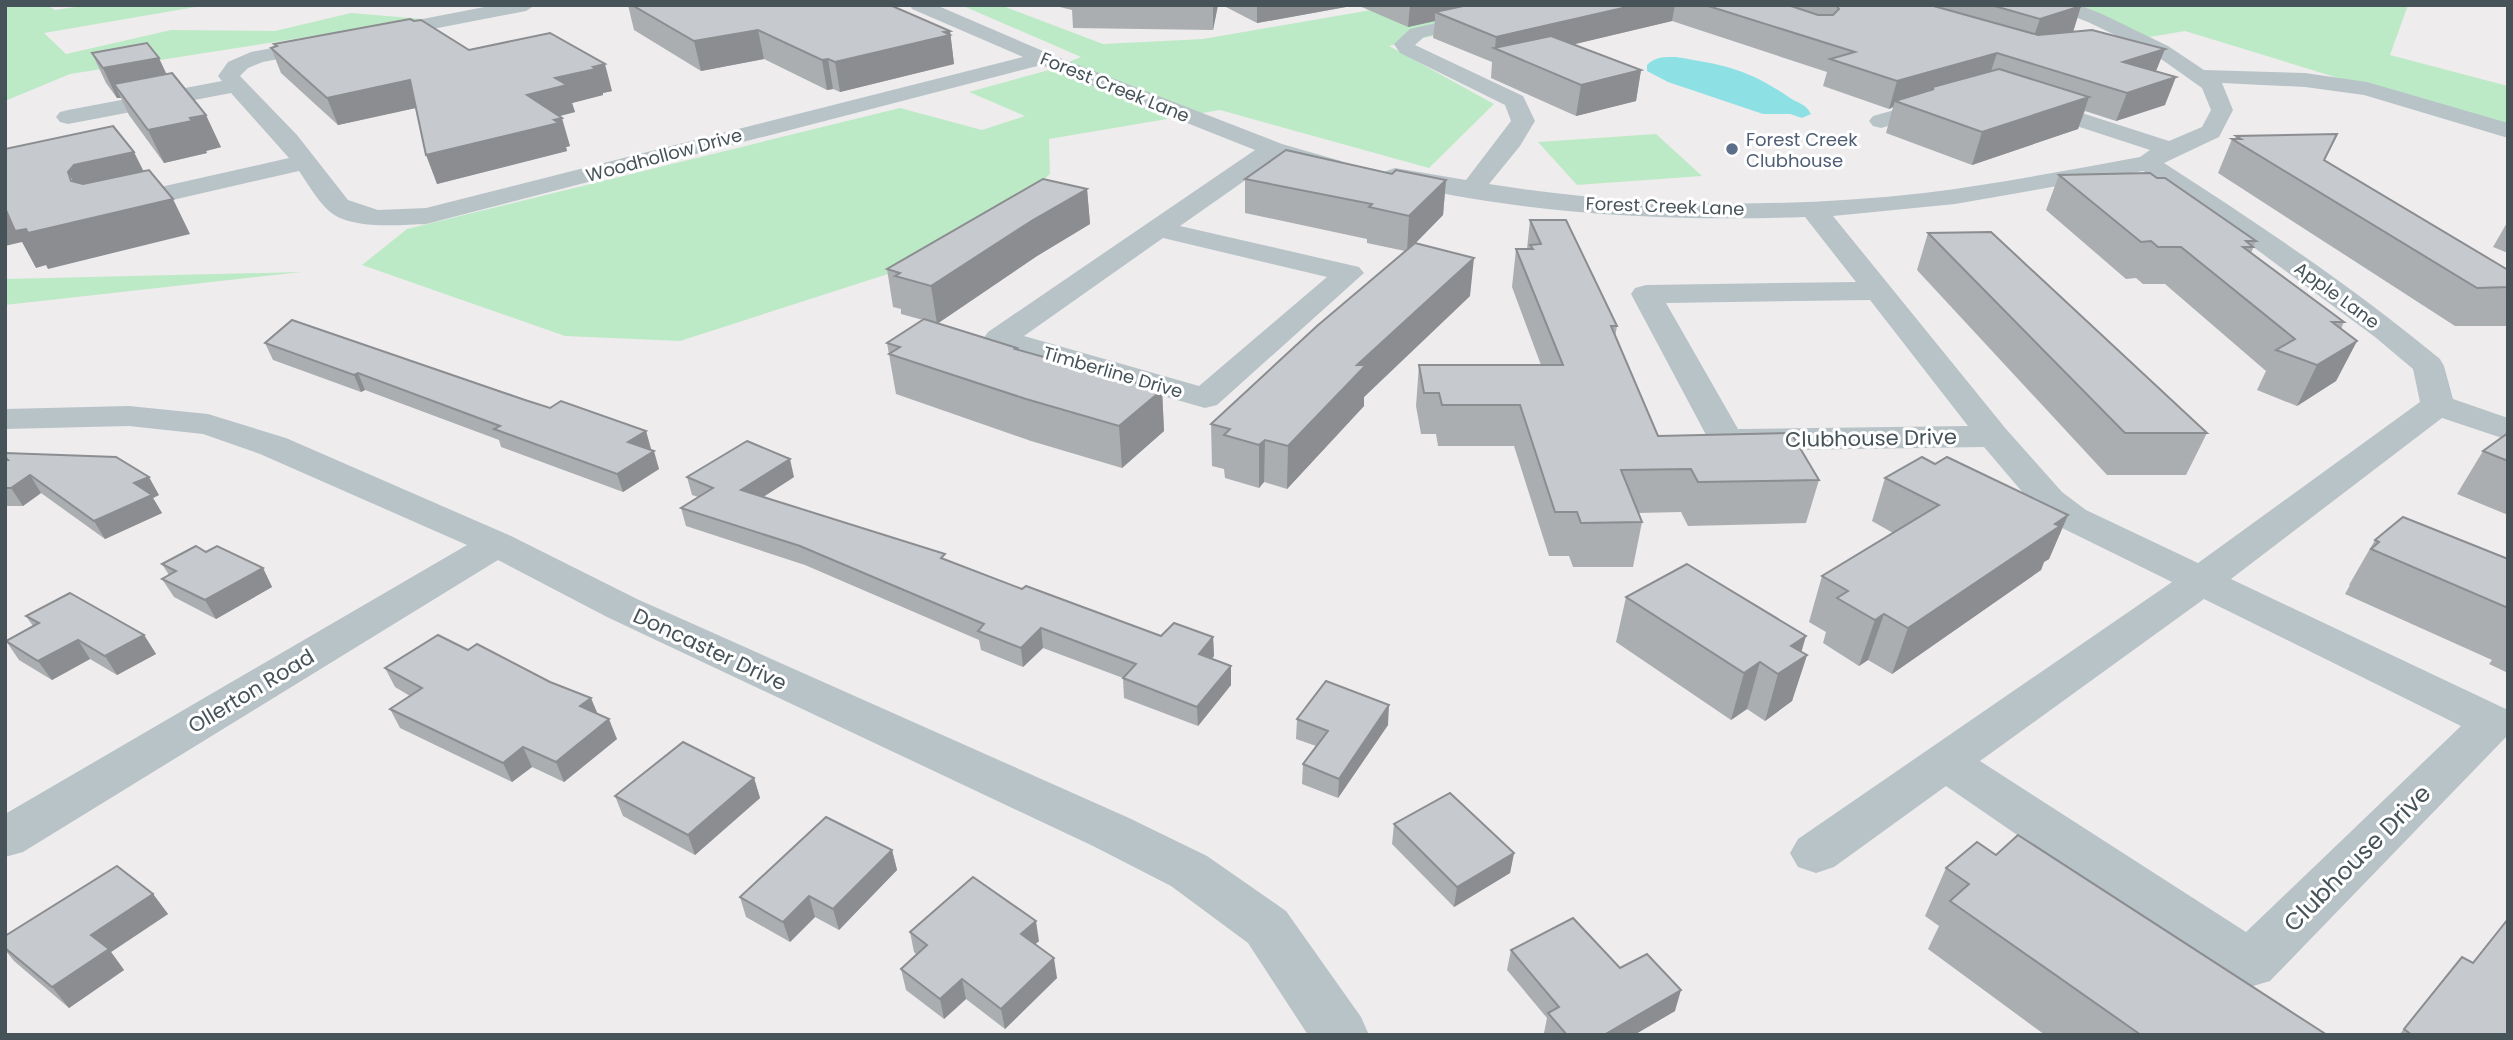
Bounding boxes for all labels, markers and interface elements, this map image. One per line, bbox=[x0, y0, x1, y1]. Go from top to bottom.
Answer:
street label: Forest Creek Lane bbox=[1037, 46, 1193, 128]
street label: Woodhollow Drive bbox=[583, 122, 745, 188]
place label: Forest Creek Clubhouse bbox=[1746, 127, 1858, 173]
marker: Forest Creek Clubhouse bbox=[1724, 141, 1740, 157]
street label: Forest Creek Lane bbox=[1585, 191, 1745, 221]
street label: Apple Lane bbox=[2289, 256, 2385, 334]
street label: Timberline Drive bbox=[1040, 340, 1186, 404]
street label: Clubhouse Drive bbox=[1785, 422, 1957, 454]
street label: Doncaster Drive bbox=[628, 601, 792, 697]
street label: Ollerton Road bbox=[182, 642, 320, 740]
street label: Clubhouse Drive bbox=[2276, 777, 2438, 939]

